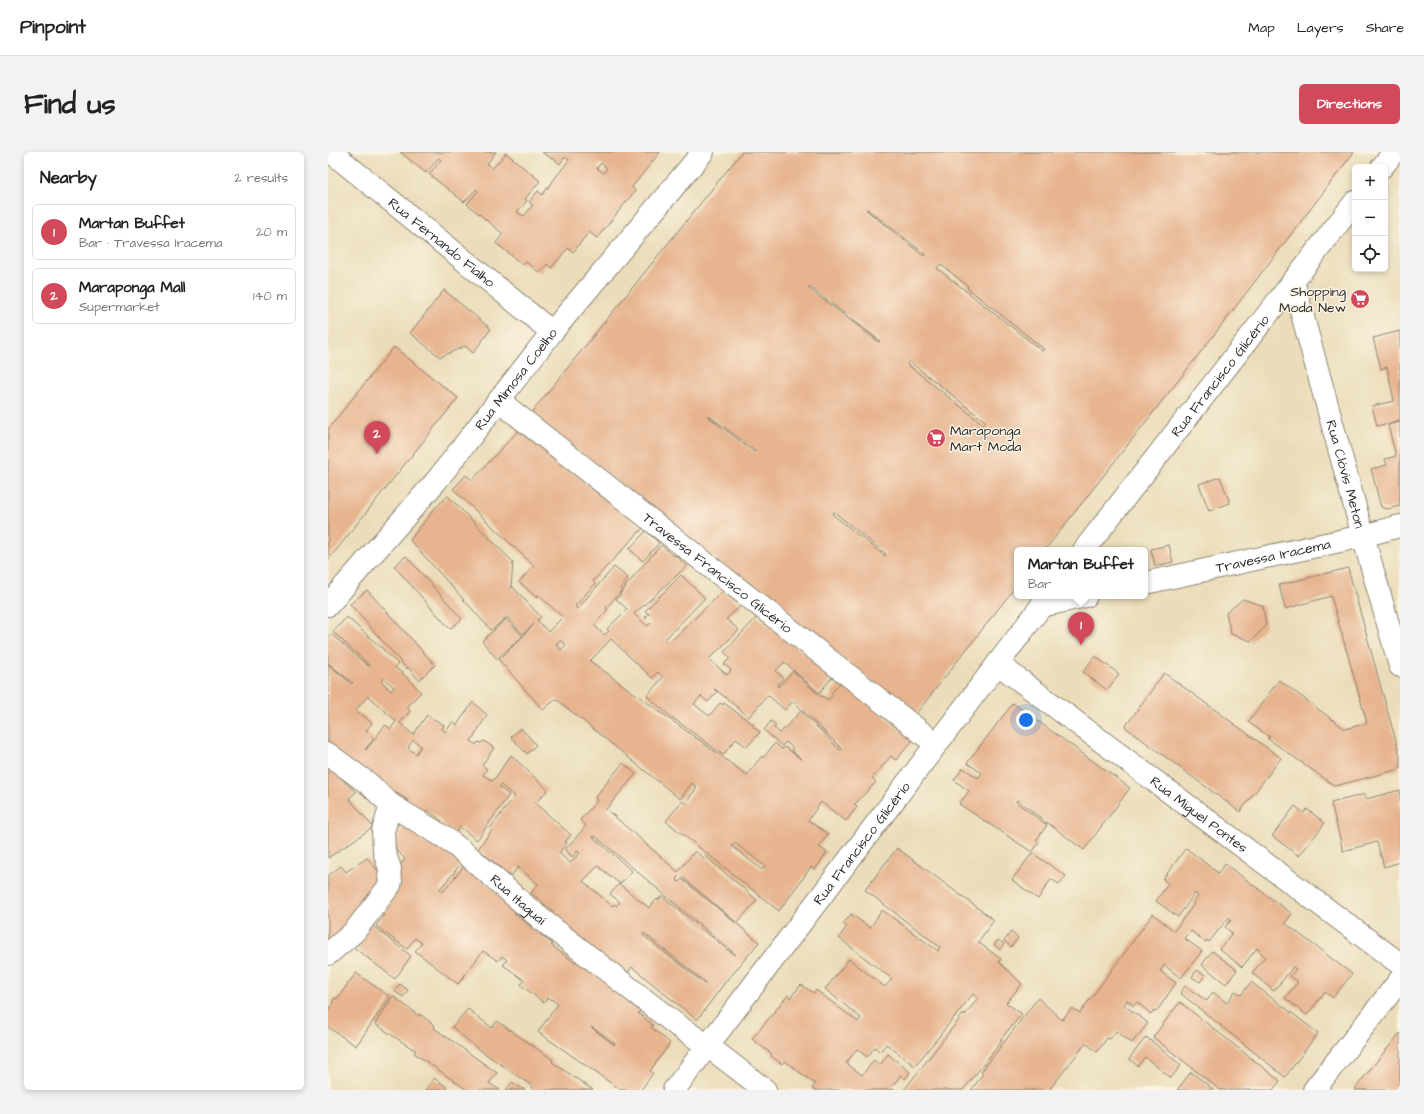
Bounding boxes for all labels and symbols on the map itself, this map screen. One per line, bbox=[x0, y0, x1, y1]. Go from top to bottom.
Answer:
street label: Rua Fernando Fialho bbox=[384, 193, 499, 293]
place label: Shopping Moda New bbox=[1279, 282, 1346, 318]
supermarket icon: Shopping Moda New bbox=[1349, 288, 1371, 310]
street label: Rua Francisco Glicério bbox=[1167, 311, 1275, 442]
street label: Rua Mimosa Coelho bbox=[470, 324, 563, 435]
street label: Rua Clóvis Meton bbox=[1321, 418, 1369, 531]
pin: 2 bbox=[364, 421, 390, 454]
place label: Maraponga Mart Moda bbox=[950, 421, 1021, 457]
supermarket icon: Maraponga Mart Moda bbox=[925, 427, 947, 449]
street label: Travessa Francisco Glicério bbox=[638, 508, 796, 639]
street label: Travessa Iracema bbox=[1214, 534, 1332, 578]
pin: 1 bbox=[1068, 612, 1094, 645]
your location bbox=[1016, 710, 1036, 730]
street label: Rua Miguel Pontes bbox=[1146, 772, 1252, 858]
street label: Rua Francisco Glicério bbox=[809, 778, 916, 909]
street label: Rua Itaguaí bbox=[485, 870, 550, 931]

